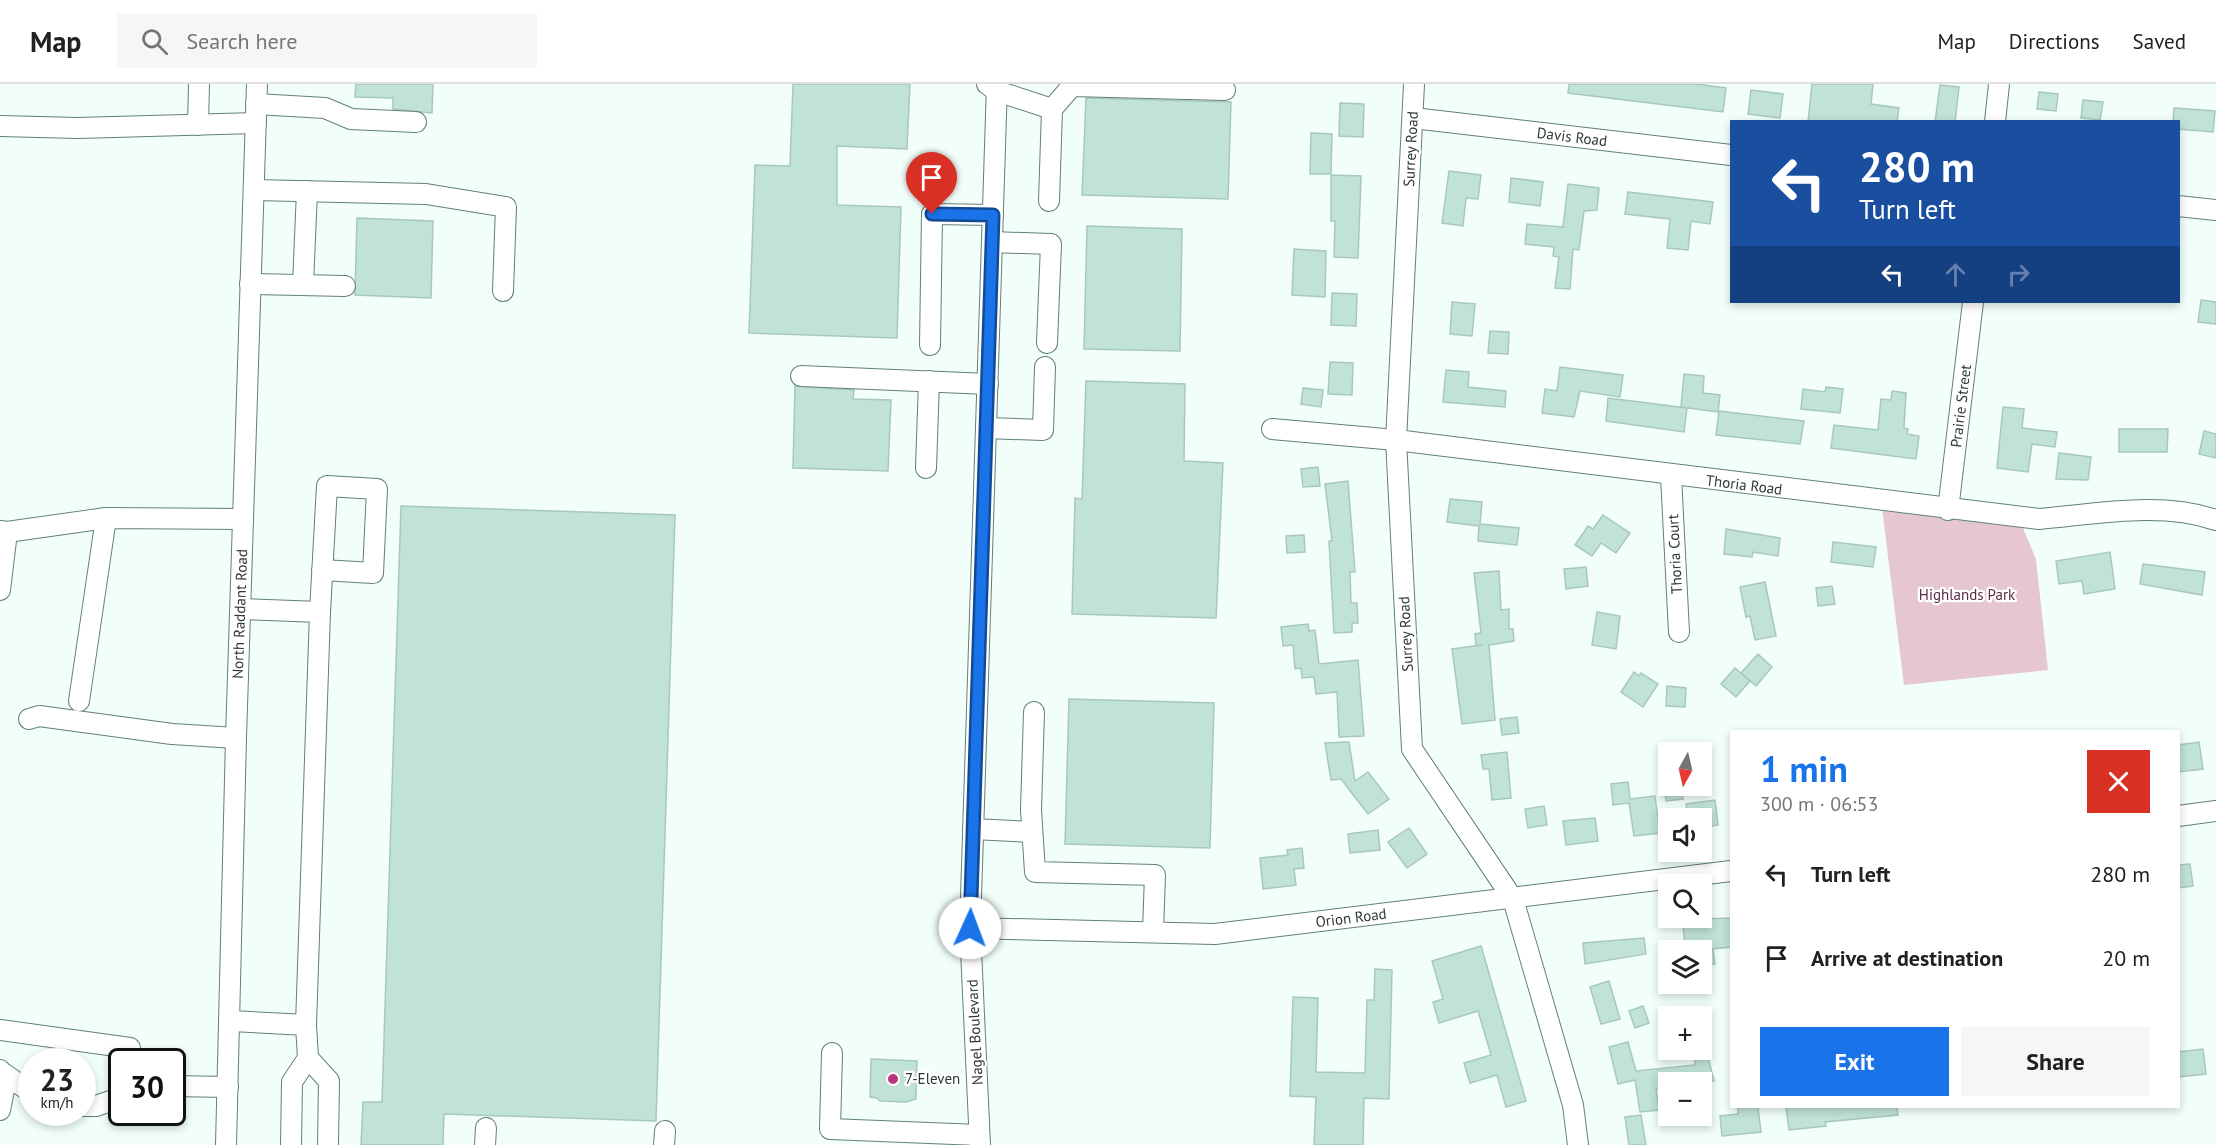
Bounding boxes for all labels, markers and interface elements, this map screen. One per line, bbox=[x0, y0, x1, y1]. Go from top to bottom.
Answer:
search box bbox=[117, 14, 537, 68]
text: Map bbox=[30, 23, 81, 60]
icon: search bbox=[138, 25, 171, 58]
text: Search here bbox=[186, 27, 297, 55]
text: Map bbox=[1937, 28, 1976, 55]
text: Directions bbox=[2009, 28, 2100, 55]
text: Saved bbox=[2133, 28, 2186, 55]
street label: Surrey Road bbox=[1399, 111, 1422, 187]
street label: Davis Road bbox=[1536, 123, 1608, 150]
text: 280 m bbox=[1859, 139, 1975, 194]
icon: left bbox=[1760, 144, 1838, 222]
pin bbox=[906, 152, 957, 214]
icon: arrive bbox=[915, 161, 948, 194]
text: Turn left bbox=[1859, 192, 1956, 226]
icon: left bbox=[1876, 258, 1909, 291]
icon: ahead bbox=[1939, 258, 1972, 291]
icon: right bbox=[2002, 258, 2035, 291]
street label: Prairie Street bbox=[1946, 363, 1975, 449]
street label: Thoria Road bbox=[1705, 470, 1783, 499]
street label: Thoria Court bbox=[1663, 514, 1686, 594]
street label: North Raddant Road bbox=[228, 549, 251, 679]
park label: Highlands Park bbox=[1919, 585, 2016, 604]
street label: Surrey Road bbox=[1394, 596, 1417, 672]
north arrow bbox=[1658, 742, 1712, 796]
map controls bbox=[1658, 742, 1712, 1126]
text: 1 min bbox=[1760, 745, 1848, 792]
button: close bbox=[2087, 750, 2150, 813]
text: 300 m · 06:53 bbox=[1760, 791, 1878, 817]
button: sound bbox=[1658, 808, 1712, 862]
icon: left bbox=[1760, 858, 1793, 891]
text: Turn left bbox=[1811, 860, 1891, 888]
text: 280 m bbox=[2090, 860, 2150, 888]
button: search bbox=[1658, 874, 1712, 928]
position arrow bbox=[938, 896, 1002, 960]
street label: Orion Road bbox=[1314, 904, 1388, 931]
button: layers bbox=[1658, 940, 1712, 994]
icon: arrive bbox=[1760, 942, 1793, 975]
text: Arrive at destination bbox=[1811, 944, 2003, 972]
text: 20 m bbox=[2102, 944, 2150, 972]
street label: Nagel Boulevard bbox=[962, 979, 987, 1085]
button: + bbox=[1658, 1006, 1712, 1060]
button: Exit bbox=[1760, 1027, 1949, 1096]
button: Share bbox=[1961, 1027, 2150, 1096]
speed limit sign: 30 bbox=[108, 1048, 186, 1126]
text: 23 bbox=[40, 1060, 74, 1099]
place label: 7-Eleven bbox=[905, 1069, 960, 1088]
marker: 7-Eleven bbox=[886, 1072, 900, 1086]
button: − bbox=[1658, 1072, 1712, 1126]
text: km/h bbox=[41, 1093, 73, 1112]

